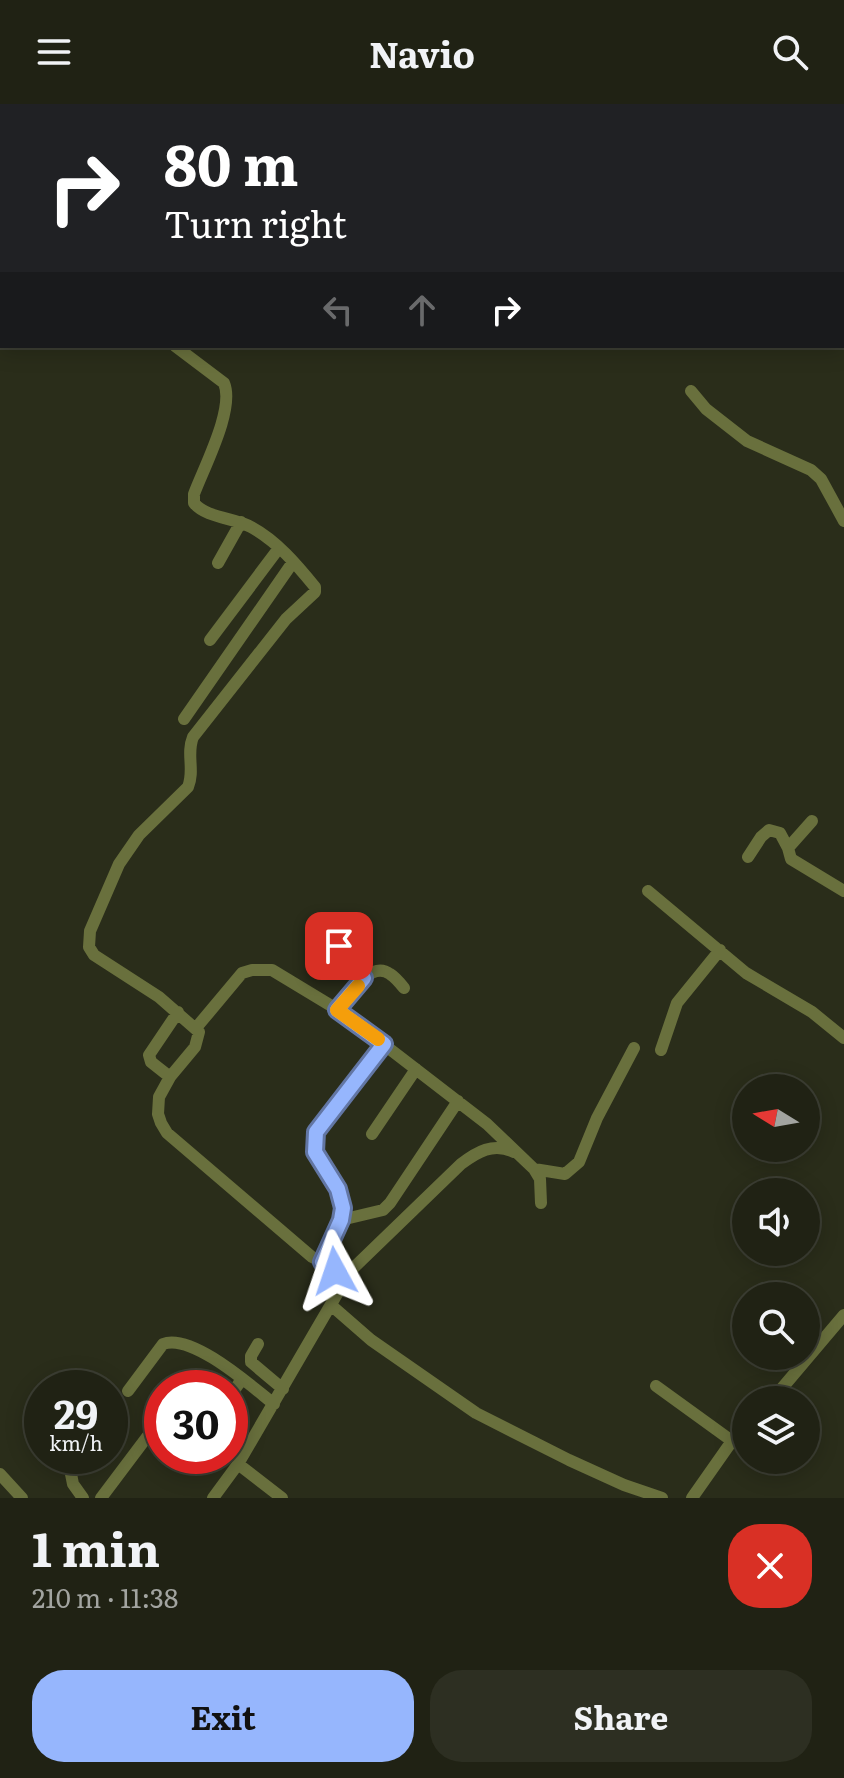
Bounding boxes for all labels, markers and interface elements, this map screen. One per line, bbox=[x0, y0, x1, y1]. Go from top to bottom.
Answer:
text: Navio bbox=[369, 26, 475, 79]
icon: menu bbox=[32, 30, 76, 74]
icon: search bbox=[768, 30, 812, 74]
text: 80 m bbox=[164, 120, 299, 203]
icon: right bbox=[32, 136, 136, 240]
text: Turn right bbox=[164, 196, 347, 249]
icon: left bbox=[316, 288, 360, 332]
icon: ahead bbox=[400, 288, 444, 332]
icon: right bbox=[484, 288, 528, 332]
pin bbox=[305, 912, 373, 980]
icon: arrive bbox=[317, 924, 361, 968]
north arrow bbox=[732, 1074, 820, 1162]
map controls bbox=[732, 1074, 820, 1474]
button: sound bbox=[732, 1178, 820, 1266]
position arrow bbox=[293, 1229, 377, 1313]
button: search bbox=[732, 1282, 820, 1370]
speed limit sign: 30 bbox=[144, 1370, 248, 1474]
text: 29 bbox=[54, 1382, 98, 1441]
button: layers bbox=[732, 1386, 820, 1474]
text: km/h bbox=[49, 1427, 103, 1457]
text: 1 min bbox=[32, 1511, 160, 1582]
button: close bbox=[728, 1524, 812, 1608]
text: 210 m · 11:38 bbox=[32, 1577, 178, 1616]
button: Exit bbox=[32, 1670, 414, 1762]
button: Share bbox=[430, 1670, 812, 1762]

